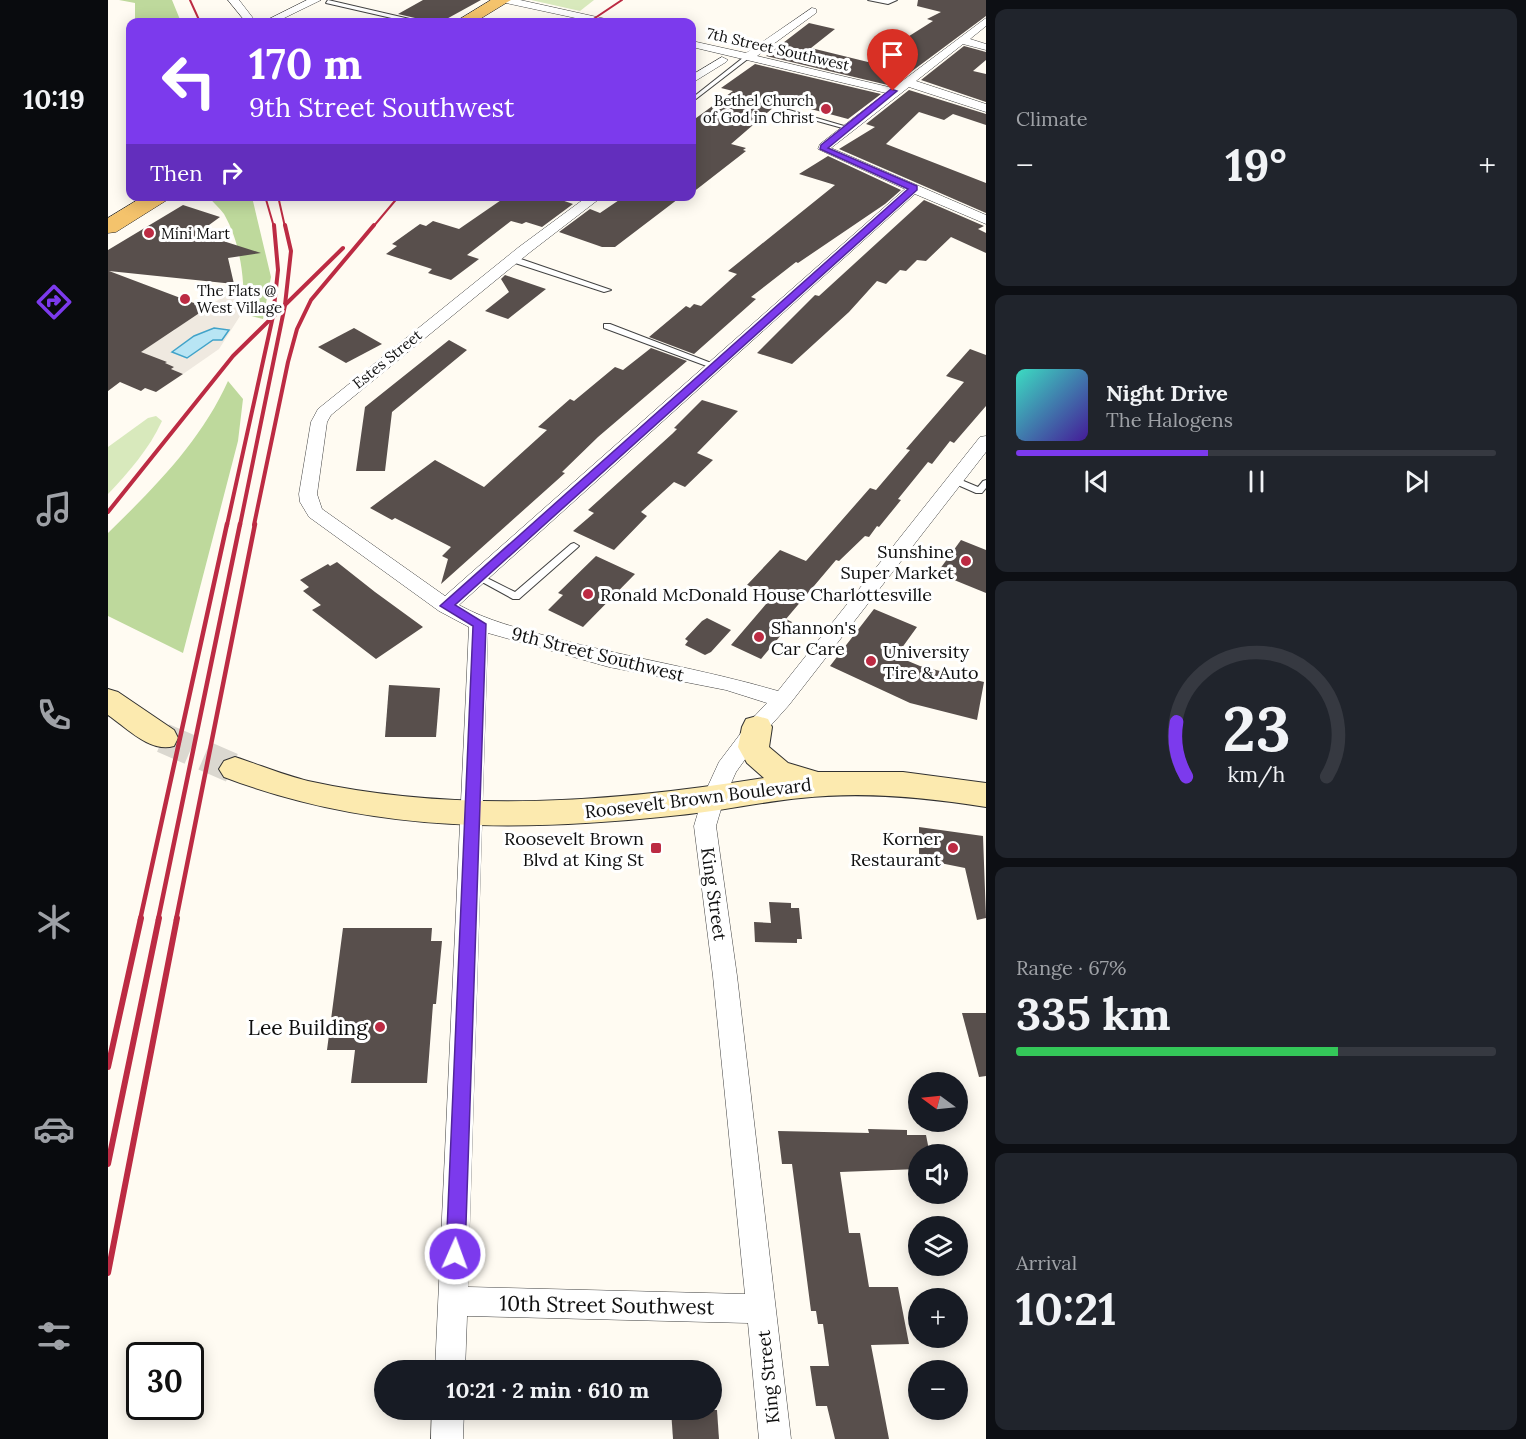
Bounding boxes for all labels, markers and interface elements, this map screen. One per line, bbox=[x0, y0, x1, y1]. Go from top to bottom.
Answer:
street label: 7th Street Southwest bbox=[705, 23, 851, 75]
pin bbox=[867, 29, 918, 91]
text: 170 m bbox=[249, 37, 362, 91]
icon: arrive bbox=[876, 38, 909, 71]
icon: left bbox=[150, 42, 228, 120]
text: 10:19 bbox=[23, 82, 85, 116]
text: 9th Street Southwest bbox=[249, 90, 515, 124]
place label: Bethel Church of God in Christ bbox=[703, 91, 814, 127]
marker: Bethel Church of God in Christ bbox=[819, 102, 833, 116]
text: Climate bbox=[1016, 106, 1088, 131]
text: 19° bbox=[1225, 136, 1287, 193]
text: − bbox=[1016, 144, 1034, 186]
text: + bbox=[1478, 144, 1496, 186]
icon: right bbox=[215, 156, 248, 189]
text: Then bbox=[150, 159, 203, 187]
place label: Mini Mart bbox=[161, 224, 230, 243]
marker: Mini Mart bbox=[142, 226, 156, 240]
icon: directions bbox=[33, 281, 75, 323]
place label: The Flats @ West Village bbox=[197, 281, 282, 317]
marker: The Flats @ West Village bbox=[178, 292, 192, 306]
street label: Estes Street bbox=[349, 325, 426, 393]
text: Night Drive bbox=[1106, 379, 1228, 407]
text: The Halogens bbox=[1106, 407, 1233, 432]
icon: previous bbox=[1080, 465, 1113, 498]
icon: pause bbox=[1240, 465, 1273, 498]
icon: next bbox=[1400, 465, 1433, 498]
icon: music bbox=[33, 488, 75, 530]
place label: Sunshine Super Market bbox=[840, 540, 954, 584]
marker: Sunshine Super Market bbox=[959, 554, 973, 568]
place label: Ronald McDonald House Charlottesville bbox=[600, 583, 932, 606]
marker: Ronald McDonald House Charlottesville bbox=[581, 587, 595, 601]
place label: Shannon's Car Care bbox=[771, 616, 856, 660]
street label: 9th Street Southwest bbox=[509, 621, 687, 687]
marker: Shannon's Car Care bbox=[752, 630, 766, 644]
place label: University Tire & Auto bbox=[883, 640, 979, 684]
marker: University Tire & Auto bbox=[864, 654, 878, 668]
text: 23 bbox=[1222, 688, 1290, 768]
icon: phone bbox=[33, 694, 75, 736]
text: km/h bbox=[1227, 760, 1285, 788]
street label: Roosevelt Brown Boulevard bbox=[583, 773, 813, 823]
place label: Roosevelt Brown Blvd at King St bbox=[504, 827, 644, 871]
place label: Korner Restaurant bbox=[850, 827, 941, 871]
marker: Roosevelt Brown Blvd at King St bbox=[649, 841, 663, 855]
marker: Korner Restaurant bbox=[946, 841, 960, 855]
street label: King Street bbox=[696, 846, 732, 942]
icon: climate bbox=[33, 901, 75, 943]
text: Range · 67% bbox=[1016, 955, 1126, 980]
text: 335 km bbox=[1016, 985, 1171, 1042]
place label: Lee Building bbox=[248, 1014, 368, 1041]
marker: Lee Building bbox=[373, 1020, 387, 1034]
north arrow bbox=[908, 1072, 968, 1132]
map controls bbox=[908, 1072, 968, 1420]
icon: car bbox=[33, 1108, 75, 1150]
button: sound bbox=[908, 1144, 968, 1204]
button: layers bbox=[908, 1216, 968, 1276]
position arrow bbox=[423, 1222, 487, 1286]
text: Arrival bbox=[1016, 1250, 1077, 1275]
text: 10:21 bbox=[1016, 1280, 1116, 1337]
button: + bbox=[908, 1288, 968, 1348]
street label: 10th Street Southwest bbox=[499, 1290, 716, 1320]
icon: filters bbox=[33, 1315, 75, 1357]
street label: King Street bbox=[752, 1329, 784, 1425]
speed limit sign: 30 bbox=[126, 1342, 204, 1420]
button: − bbox=[908, 1360, 968, 1420]
text: 10:21 · 2 min · 610 m bbox=[447, 1376, 649, 1404]

